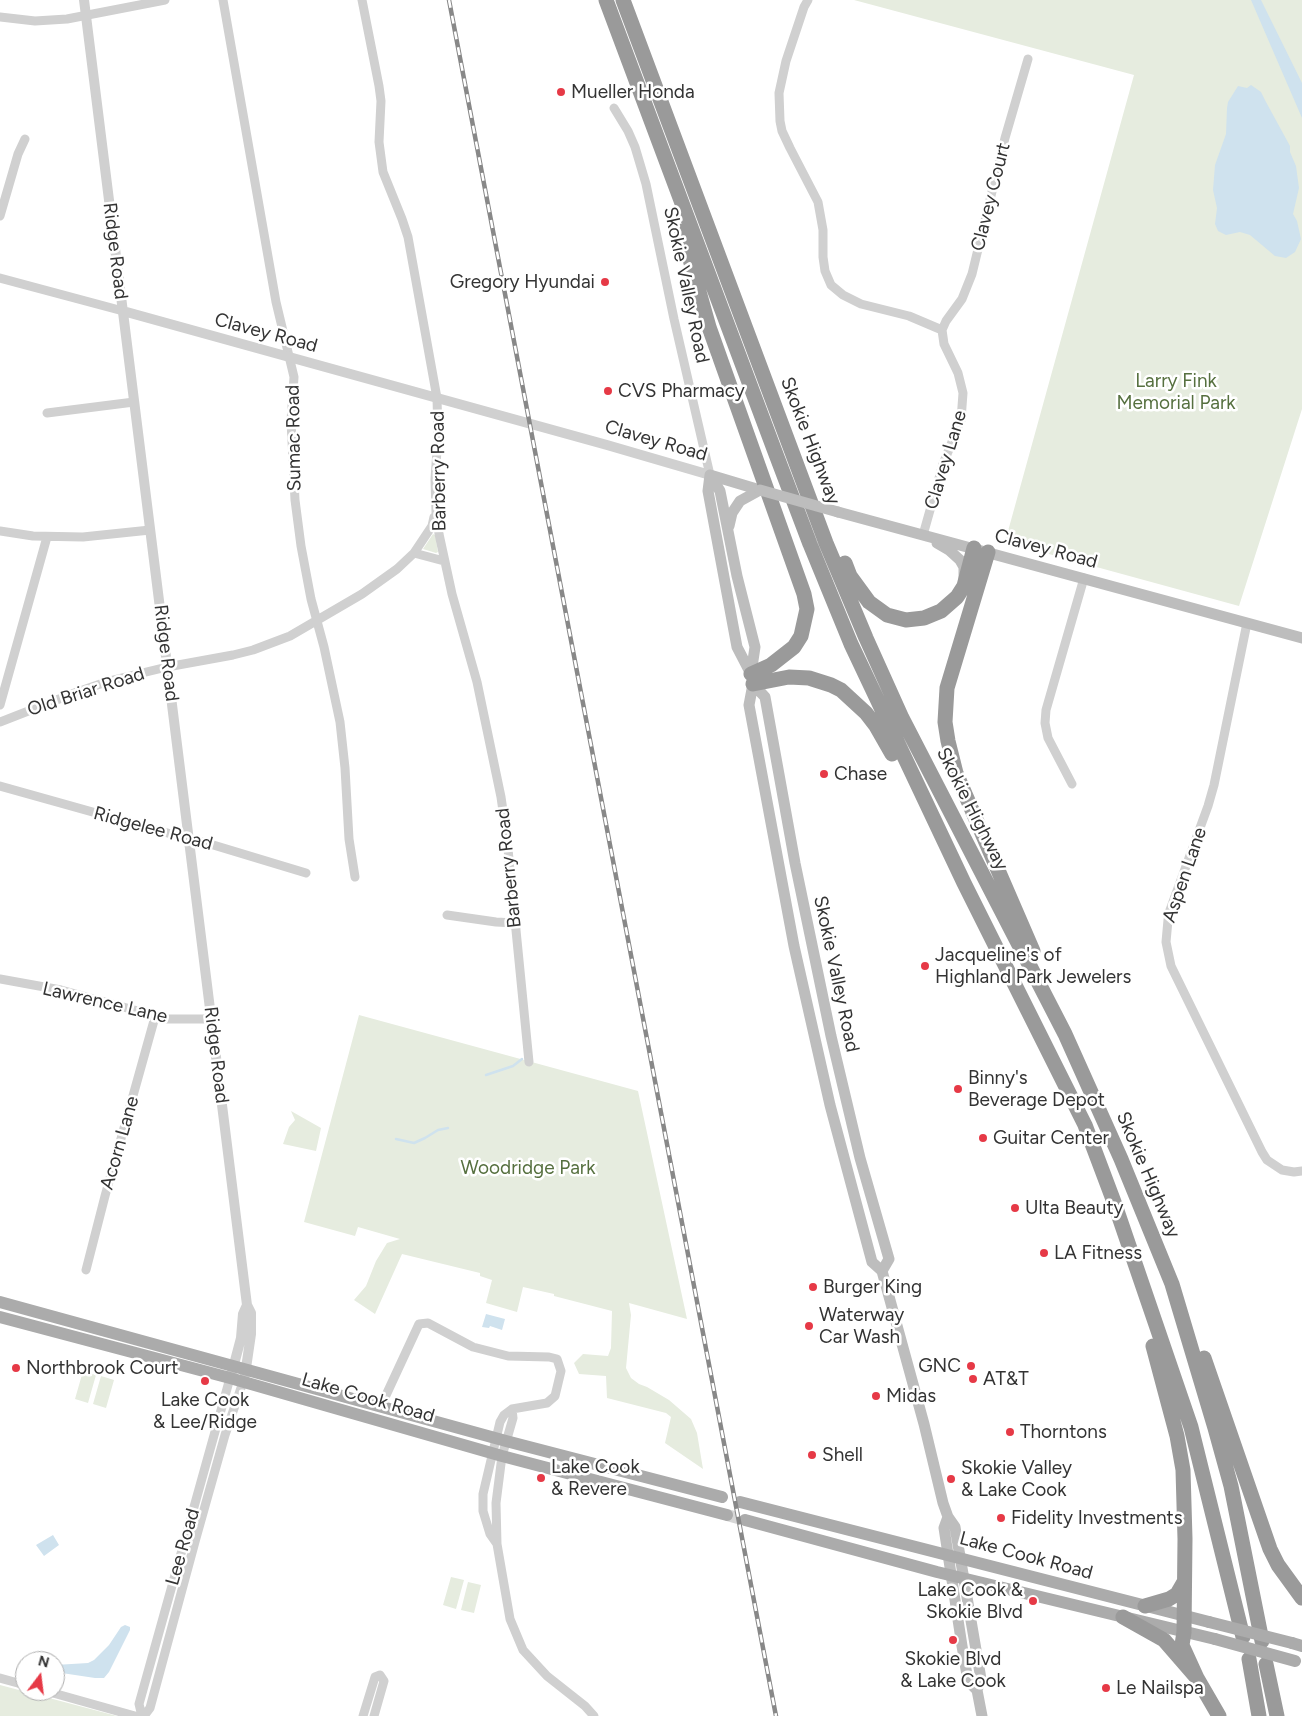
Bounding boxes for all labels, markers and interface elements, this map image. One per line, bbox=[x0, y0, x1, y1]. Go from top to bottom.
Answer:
place label: Mueller Honda bbox=[571, 81, 695, 103]
marker: Mueller Honda bbox=[555, 86, 567, 98]
street label: Clavey Court bbox=[967, 140, 1015, 254]
street label: Ridge Road bbox=[98, 201, 132, 301]
street label: Skokie Valley Road bbox=[658, 205, 714, 365]
place label: Gregory Hyundai bbox=[450, 271, 595, 293]
marker: Gregory Hyundai bbox=[599, 276, 611, 288]
street label: Clavey Road bbox=[212, 308, 320, 358]
park label: Larry Fink Memorial Park bbox=[1116, 370, 1236, 414]
street label: Skokie Highway bbox=[775, 374, 845, 508]
place label: CVS Pharmacy bbox=[618, 380, 745, 402]
street label: Sumac Road bbox=[282, 384, 306, 492]
marker: CVS Pharmacy bbox=[602, 385, 614, 397]
street label: Clavey Lane bbox=[920, 408, 972, 512]
street label: Barberry Road bbox=[427, 411, 451, 531]
street label: Clavey Road bbox=[602, 415, 710, 467]
street label: Clavey Road bbox=[992, 524, 1100, 574]
street label: Ridge Road bbox=[149, 603, 183, 703]
street label: Old Briar Road bbox=[25, 662, 147, 722]
street label: Skokie Highway bbox=[931, 744, 1013, 874]
place label: Chase bbox=[834, 763, 887, 785]
marker: Chase bbox=[818, 768, 830, 780]
street label: Ridgelee Road bbox=[91, 802, 215, 856]
street label: Barberry Road bbox=[491, 807, 527, 929]
street label: Aspen Lane bbox=[1158, 824, 1212, 926]
street label: Skokie Valley Road bbox=[808, 894, 864, 1054]
place label: Jacqueline's of Highland Park Jewelers bbox=[935, 944, 1131, 988]
marker: Jacqueline's of Highland Park Jewelers bbox=[919, 960, 931, 972]
street label: Lawrence Lane bbox=[40, 978, 170, 1028]
street label: Ridge Road bbox=[199, 1005, 233, 1105]
place label: Binny's Beverage Depot bbox=[968, 1067, 1105, 1111]
marker: Binny's Beverage Depot bbox=[952, 1083, 964, 1095]
street label: Acorn Lane bbox=[96, 1094, 144, 1192]
street label: Skokie Highway bbox=[1111, 1108, 1185, 1242]
place label: Guitar Center bbox=[993, 1127, 1109, 1149]
marker: Guitar Center bbox=[977, 1132, 989, 1144]
park label: Woodridge Park bbox=[461, 1157, 595, 1179]
place label: Ulta Beauty bbox=[1025, 1197, 1124, 1219]
marker: Ulta Beauty bbox=[1009, 1202, 1021, 1214]
place label: LA Fitness bbox=[1054, 1242, 1142, 1264]
marker: LA Fitness bbox=[1038, 1247, 1050, 1259]
place label: Burger King bbox=[823, 1276, 922, 1298]
marker: Burger King bbox=[807, 1281, 819, 1293]
place label: Waterway Car Wash bbox=[819, 1304, 904, 1348]
marker: Waterway Car Wash bbox=[803, 1320, 815, 1332]
place label: GNC bbox=[918, 1355, 961, 1377]
place label: Northbrook Court bbox=[26, 1357, 178, 1379]
marker: GNC bbox=[965, 1360, 977, 1372]
marker: Northbrook Court bbox=[10, 1362, 22, 1374]
street label: Lake Cook Road bbox=[299, 1368, 437, 1428]
place label: AT&T bbox=[983, 1368, 1029, 1390]
marker: AT&T bbox=[967, 1373, 979, 1385]
marker: Lake Cook & Lee/Ridge bbox=[199, 1375, 211, 1387]
place label: Midas bbox=[886, 1385, 936, 1407]
place label: Lake Cook & Lee/Ridge bbox=[153, 1389, 257, 1433]
marker: Midas bbox=[870, 1390, 882, 1402]
place label: Thorntons bbox=[1020, 1421, 1107, 1443]
marker: Thorntons bbox=[1004, 1426, 1016, 1438]
place label: Shell bbox=[822, 1444, 863, 1466]
marker: Shell bbox=[806, 1449, 818, 1461]
place label: Lake Cook & Revere bbox=[551, 1456, 640, 1500]
place label: Skokie Valley & Lake Cook bbox=[961, 1457, 1072, 1501]
marker: Lake Cook & Revere bbox=[535, 1472, 547, 1484]
marker: Skokie Valley & Lake Cook bbox=[945, 1473, 957, 1485]
street label: Lee Road bbox=[161, 1506, 205, 1588]
place label: Fidelity Investments bbox=[1011, 1507, 1183, 1529]
marker: Fidelity Investments bbox=[995, 1512, 1007, 1524]
street label: Lake Cook Road bbox=[957, 1527, 1095, 1585]
place label: Lake Cook & Skokie Blvd bbox=[917, 1579, 1023, 1623]
marker: Lake Cook & Skokie Blvd bbox=[1027, 1595, 1039, 1607]
marker: Skokie Blvd & Lake Cook bbox=[947, 1634, 959, 1646]
place label: Skokie Blvd & Lake Cook bbox=[900, 1648, 1006, 1692]
north arrow bbox=[15, 1651, 65, 1701]
text: N bbox=[36, 1652, 51, 1672]
place label: Le Nailspa bbox=[1116, 1677, 1204, 1699]
marker: Le Nailspa bbox=[1100, 1682, 1112, 1694]

